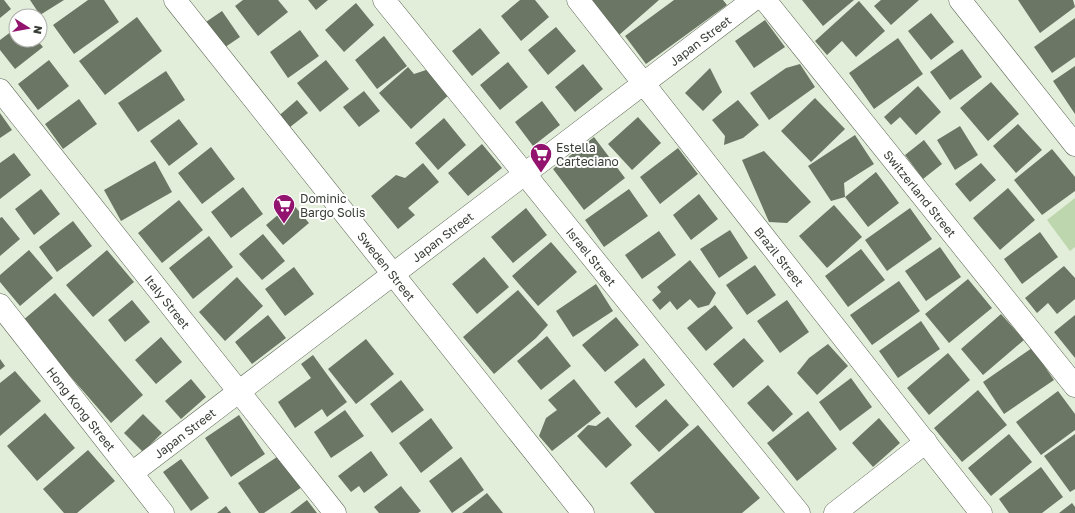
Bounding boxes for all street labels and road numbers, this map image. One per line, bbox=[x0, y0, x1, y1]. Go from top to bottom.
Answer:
street label: Japan Street bbox=[666, 12, 734, 69]
street label: Switzerland Street bbox=[881, 147, 960, 240]
street label: Japan Street bbox=[408, 208, 476, 265]
street label: Israel Street bbox=[563, 224, 620, 289]
street label: Brazil Street bbox=[752, 224, 807, 289]
street label: Sweden Street bbox=[354, 228, 419, 304]
street label: Italy Street bbox=[142, 272, 194, 332]
street label: Hong Kong Street bbox=[44, 364, 119, 454]
street label: Japan Street bbox=[151, 405, 218, 461]

